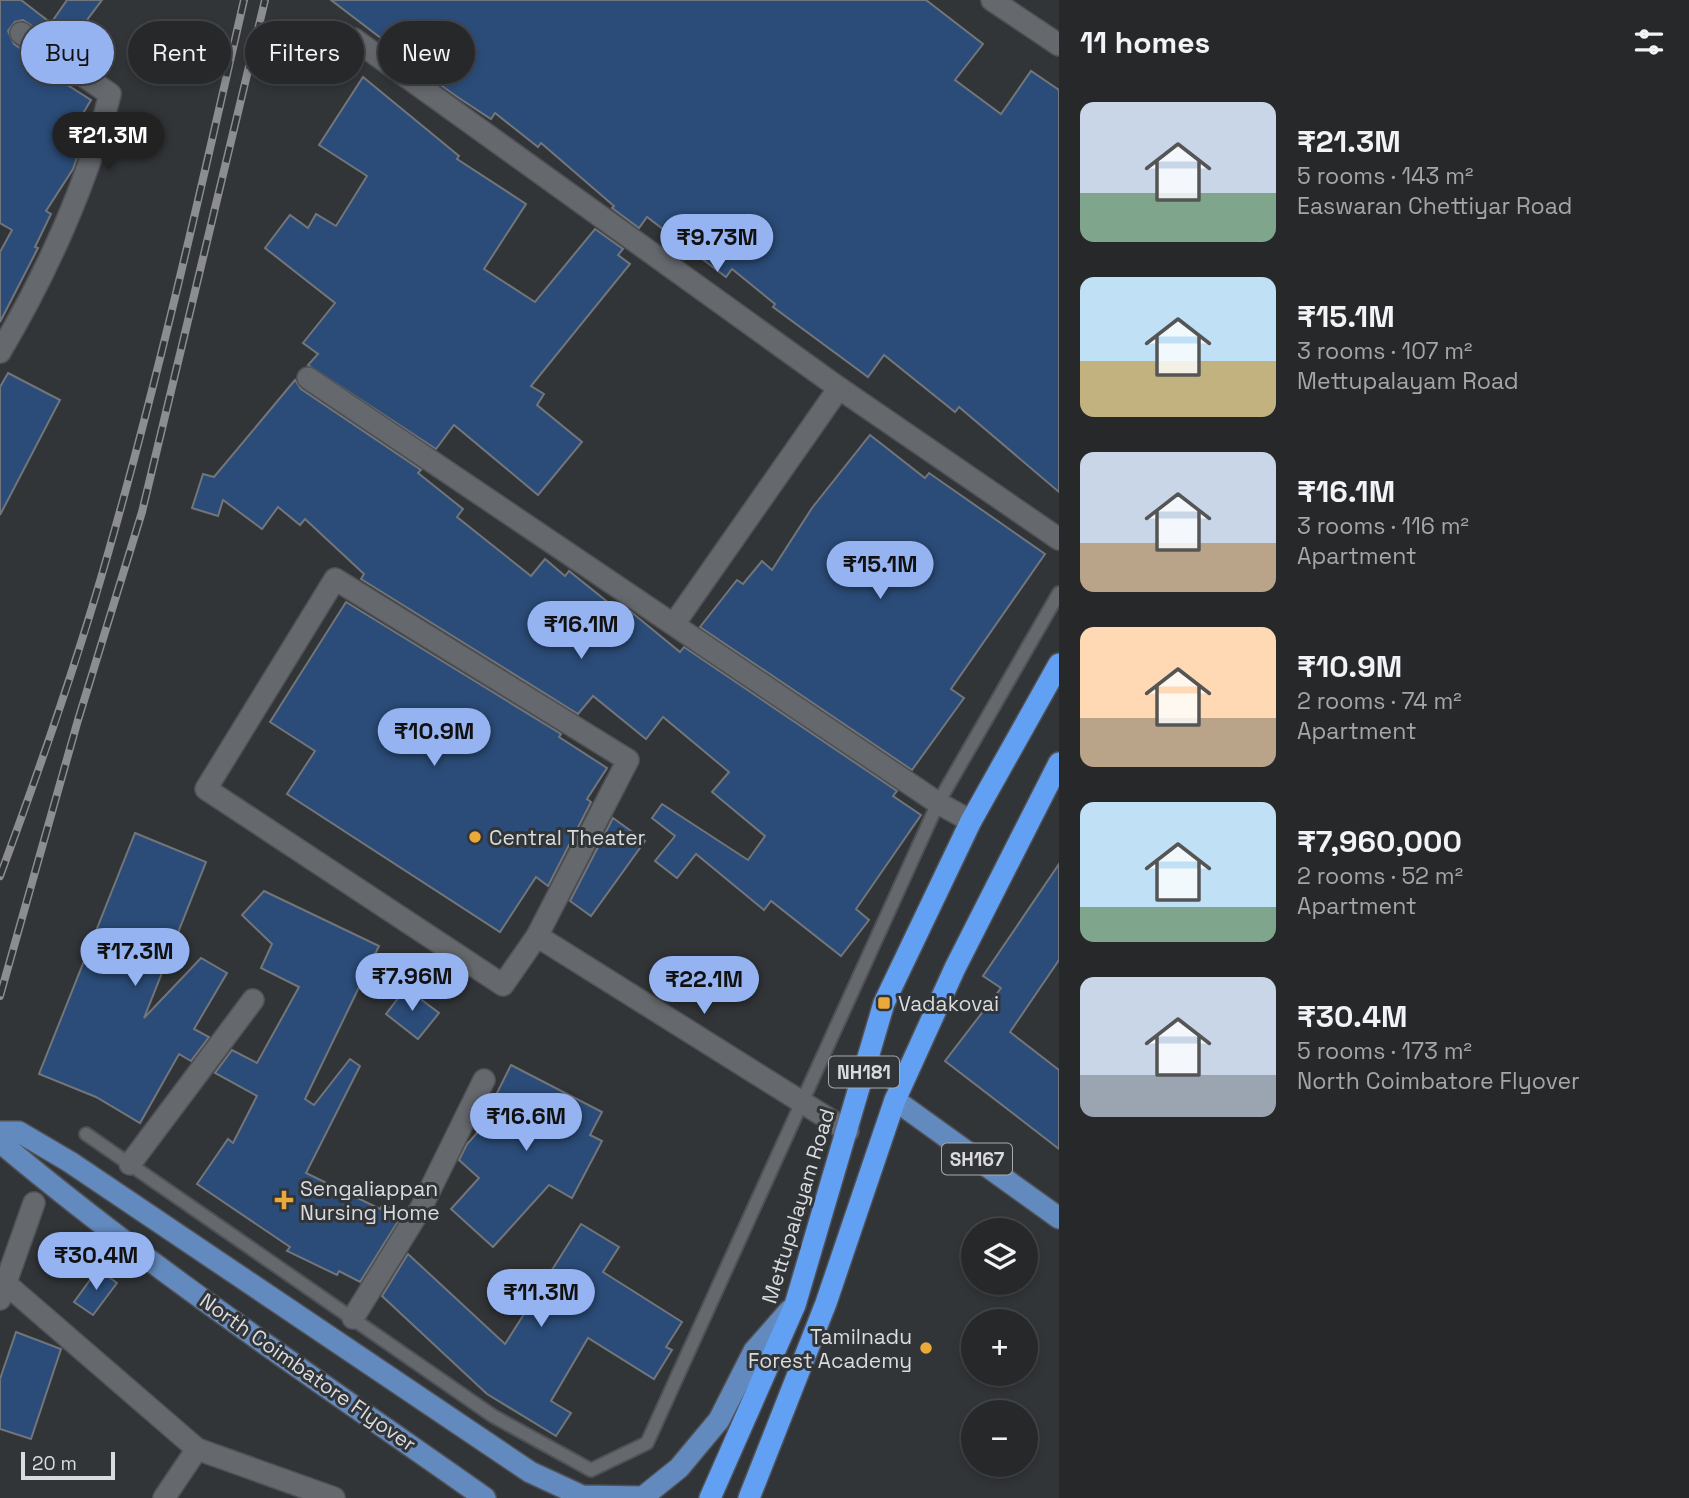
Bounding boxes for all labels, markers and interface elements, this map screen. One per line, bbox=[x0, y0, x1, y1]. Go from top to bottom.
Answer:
chip: Buy bbox=[21, 21, 114, 84]
chip: Rent bbox=[128, 21, 231, 84]
chip: Filters bbox=[245, 21, 364, 84]
chip: New bbox=[378, 21, 475, 84]
text: 11 homes bbox=[1080, 23, 1210, 62]
icon: filters bbox=[1630, 23, 1668, 61]
pin: ₹21.3M bbox=[51, 113, 165, 172]
text: ₹21.3M bbox=[68, 120, 148, 150]
text: ₹21.3M bbox=[1297, 122, 1401, 161]
icon: home bbox=[1136, 130, 1220, 214]
text: 5 rooms · 143 m² bbox=[1297, 161, 1473, 191]
text: Easwaran Chettiyar Road bbox=[1297, 191, 1572, 221]
pin: ₹9.73M bbox=[660, 215, 774, 274]
text: ₹9.73M bbox=[676, 222, 758, 252]
text: ₹15.1M bbox=[1297, 297, 1395, 336]
icon: home bbox=[1136, 305, 1220, 389]
text: 3 rooms · 107 m² bbox=[1297, 336, 1473, 366]
text: Mettupalayam Road bbox=[1297, 366, 1519, 396]
text: ₹16.1M bbox=[1297, 472, 1395, 511]
icon: home bbox=[1136, 480, 1220, 564]
text: 3 rooms · 116 m² bbox=[1297, 511, 1469, 541]
text: Apartment bbox=[1297, 541, 1417, 571]
pin: ₹15.1M bbox=[823, 542, 937, 601]
text: ₹15.1M bbox=[843, 549, 917, 579]
pin: ₹16.1M bbox=[524, 602, 638, 661]
text: ₹16.1M bbox=[543, 609, 619, 639]
text: ₹10.9M bbox=[1297, 647, 1402, 686]
icon: home bbox=[1136, 655, 1220, 739]
text: 2 rooms · 74 m² bbox=[1297, 686, 1462, 716]
pin: ₹10.9M bbox=[377, 708, 491, 768]
text: ₹10.9M bbox=[394, 716, 474, 746]
text: Apartment bbox=[1297, 716, 1417, 746]
text: ₹7,960,000 bbox=[1297, 822, 1462, 861]
place label: Central Theater bbox=[489, 824, 646, 851]
marker: Central Theater bbox=[467, 829, 483, 845]
icon: home bbox=[1136, 830, 1220, 914]
text: 2 rooms · 52 m² bbox=[1297, 861, 1463, 891]
text: Apartment bbox=[1297, 891, 1417, 921]
pin: ₹17.3M bbox=[78, 928, 192, 988]
text: ₹17.3M bbox=[96, 936, 174, 966]
pin: ₹7.96M bbox=[355, 954, 469, 1013]
pin: ₹22.1M bbox=[647, 956, 761, 1016]
text: ₹7.96M bbox=[371, 961, 453, 991]
text: ₹22.1M bbox=[665, 964, 743, 994]
place label: Vadakovai bbox=[898, 990, 999, 1017]
marker: Vadakovai bbox=[876, 995, 892, 1011]
text: ₹30.4M bbox=[1297, 997, 1407, 1036]
icon: home bbox=[1136, 1005, 1220, 1089]
text: 5 rooms · 173 m² bbox=[1297, 1036, 1472, 1066]
road number: NH181 bbox=[829, 1056, 899, 1088]
text: North Coimbatore Flyover bbox=[1297, 1066, 1580, 1096]
pin: ₹16.6M bbox=[469, 1094, 583, 1153]
text: ₹16.6M bbox=[486, 1101, 566, 1131]
street label: Mettupalayam Road bbox=[756, 1105, 840, 1307]
road number: SH167 bbox=[942, 1144, 1012, 1175]
place label: Sengaliappan Nursing Home bbox=[300, 1175, 440, 1226]
marker: Sengaliappan Nursing Home bbox=[274, 1190, 294, 1210]
map controls bbox=[961, 1218, 1038, 1477]
button: layers bbox=[961, 1218, 1038, 1295]
pin: ₹30.4M bbox=[39, 1232, 153, 1292]
text: ₹30.4M bbox=[54, 1240, 138, 1270]
pin: ₹11.3M bbox=[484, 1270, 598, 1329]
text: ₹11.3M bbox=[503, 1277, 579, 1307]
street label: North Coimbatore Flyover bbox=[195, 1287, 422, 1457]
button: + bbox=[961, 1309, 1038, 1386]
place label: Tamilnadu Forest Academy bbox=[748, 1323, 912, 1374]
marker: Tamilnadu Forest Academy bbox=[918, 1340, 934, 1356]
button: − bbox=[961, 1400, 1038, 1477]
scale bar bbox=[21, 1449, 116, 1481]
text: 20 m bbox=[32, 1451, 77, 1476]

